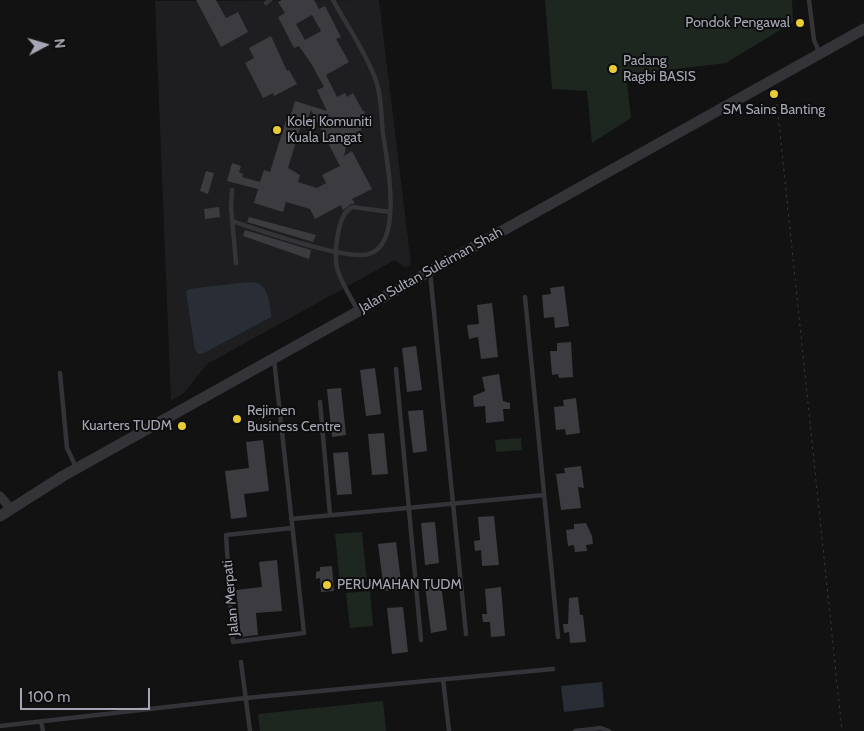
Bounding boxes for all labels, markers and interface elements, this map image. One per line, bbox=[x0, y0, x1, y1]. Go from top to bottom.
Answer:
place label: Pondok Pengawal bbox=[685, 15, 790, 31]
marker: Pondok Pengawal bbox=[794, 17, 806, 29]
north arrow bbox=[20, 20, 70, 70]
text: N bbox=[50, 38, 69, 49]
place label: Padang Ragbi BASIS bbox=[623, 53, 696, 85]
marker: Padang Ragbi BASIS bbox=[607, 63, 619, 75]
marker: SM Sains Banting bbox=[768, 88, 780, 100]
place label: SM Sains Banting bbox=[723, 102, 825, 118]
place label: Kolej Komuniti Kuala Langat bbox=[287, 114, 372, 146]
marker: Kolej Komuniti Kuala Langat bbox=[271, 124, 283, 136]
street label: Jalan Sultan Suleiman Shah bbox=[357, 224, 505, 316]
place label: Rejimen Business Centre bbox=[247, 403, 341, 436]
marker: Rejimen Business Centre bbox=[231, 413, 243, 425]
place label: Kuarters TUDM bbox=[82, 418, 172, 434]
marker: Kuarters TUDM bbox=[176, 420, 188, 432]
street label: Jalan Merpati bbox=[219, 559, 243, 637]
place label: PERUMAHAN TUDM bbox=[337, 577, 462, 593]
marker: PERUMAHAN TUDM bbox=[321, 579, 333, 591]
scale bar bbox=[22, 678, 152, 710]
text: 100 m bbox=[28, 688, 70, 706]

